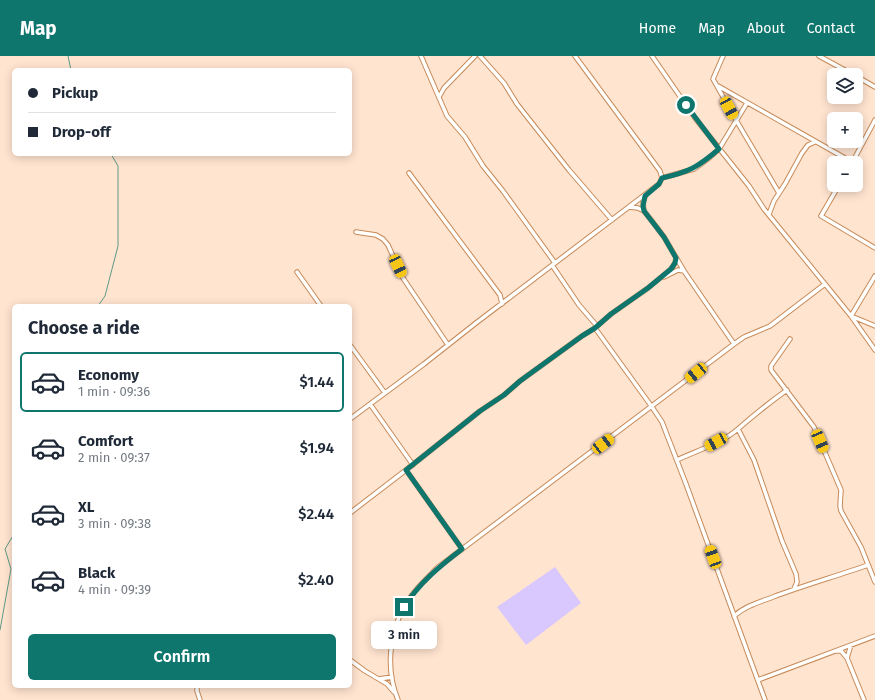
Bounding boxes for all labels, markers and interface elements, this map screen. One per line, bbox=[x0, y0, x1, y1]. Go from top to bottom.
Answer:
text: Map bbox=[20, 17, 57, 40]
text: Home bbox=[639, 20, 676, 37]
text: Map bbox=[698, 20, 725, 37]
text: About bbox=[747, 20, 785, 37]
text: Contact bbox=[807, 20, 855, 37]
map controls bbox=[827, 68, 863, 192]
button: layers bbox=[827, 68, 863, 104]
text: Pickup bbox=[52, 84, 98, 102]
car bbox=[718, 95, 740, 121]
route start bbox=[677, 96, 695, 114]
button: + bbox=[827, 112, 863, 148]
text: Drop-off bbox=[52, 123, 111, 141]
button: − bbox=[827, 156, 863, 192]
car bbox=[387, 253, 409, 279]
text: Choose a ride bbox=[28, 317, 140, 339]
car bbox=[683, 361, 709, 385]
icon: car bbox=[30, 364, 66, 400]
text: Economy bbox=[78, 366, 139, 384]
text: $1.44 bbox=[300, 373, 334, 391]
text: 1 min · 09:36 bbox=[78, 384, 150, 399]
car bbox=[810, 428, 830, 454]
icon: car bbox=[30, 430, 66, 466]
car bbox=[703, 431, 729, 453]
text: Comfort bbox=[78, 432, 134, 450]
car bbox=[590, 432, 616, 456]
text: $1.94 bbox=[300, 439, 334, 457]
text: 2 min · 09:37 bbox=[78, 450, 150, 465]
icon: car bbox=[30, 496, 66, 532]
text: XL bbox=[78, 498, 94, 516]
text: $2.44 bbox=[298, 505, 334, 523]
text: 3 min · 09:38 bbox=[78, 516, 151, 531]
car bbox=[703, 544, 723, 570]
icon: car bbox=[30, 562, 66, 598]
text: Black bbox=[78, 564, 115, 582]
text: $2.40 bbox=[298, 571, 334, 589]
text: 4 min · 09:39 bbox=[78, 582, 151, 597]
route end bbox=[395, 598, 413, 616]
callout: 3 min bbox=[371, 621, 437, 649]
text: 3 min bbox=[388, 627, 420, 642]
button: Confirm bbox=[28, 634, 336, 680]

